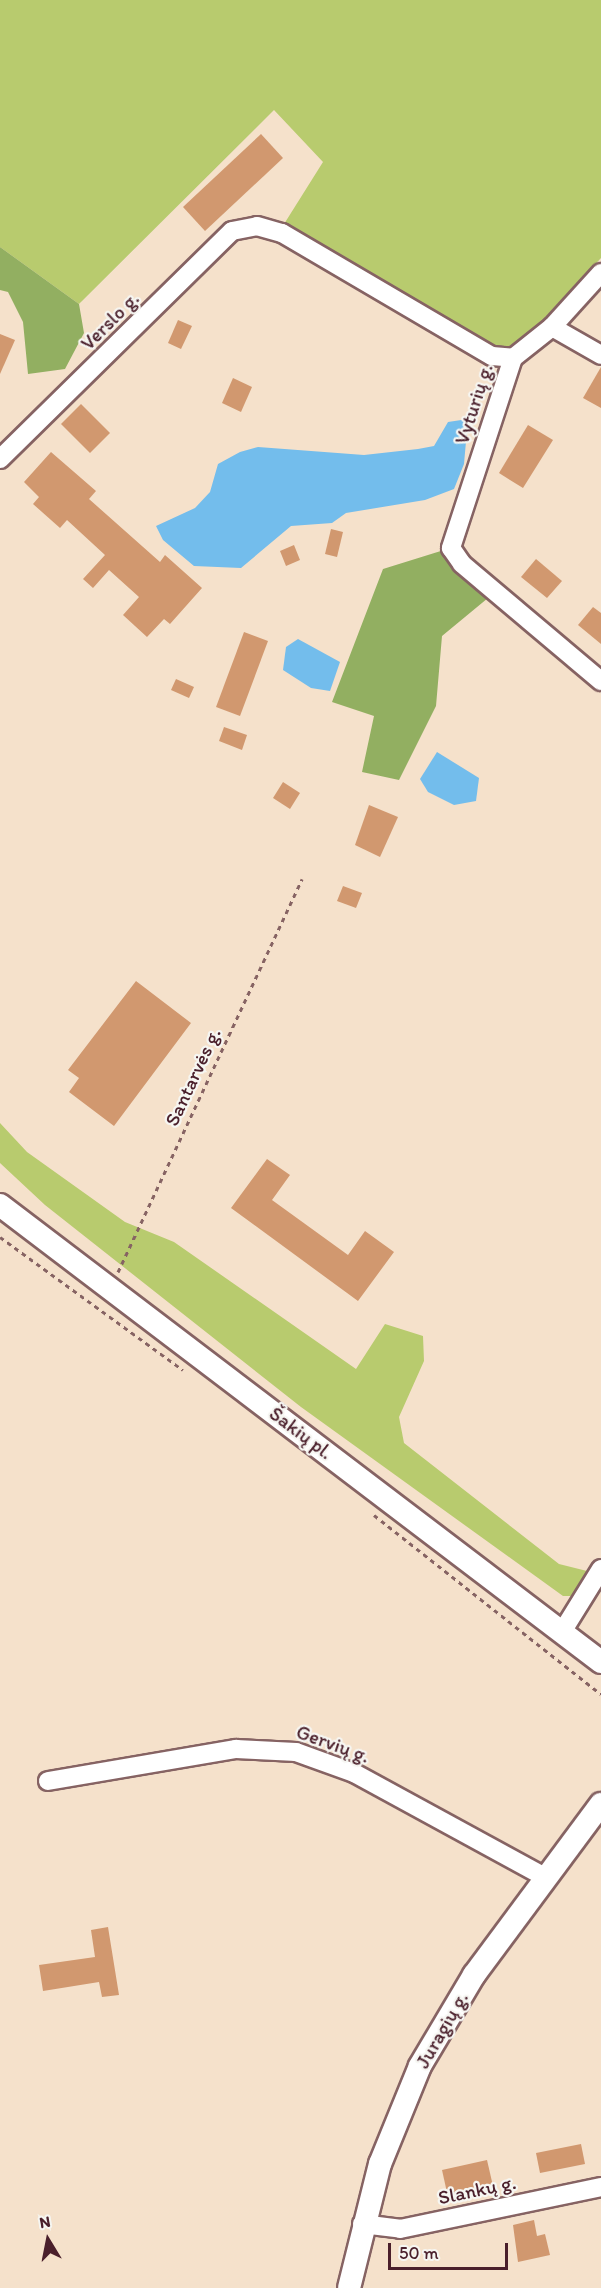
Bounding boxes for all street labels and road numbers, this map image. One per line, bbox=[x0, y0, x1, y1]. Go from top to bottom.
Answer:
street label: Verslo g. bbox=[76, 287, 144, 355]
street label: Vyturių g. bbox=[450, 361, 498, 447]
street label: Santarvės g. bbox=[160, 1024, 226, 1130]
street label: Šakių pl. bbox=[264, 1401, 338, 1465]
street label: Gervių g. bbox=[293, 1720, 373, 1768]
street label: Juragių g. bbox=[410, 1987, 474, 2073]
street label: Slankų g. bbox=[436, 2170, 518, 2210]

